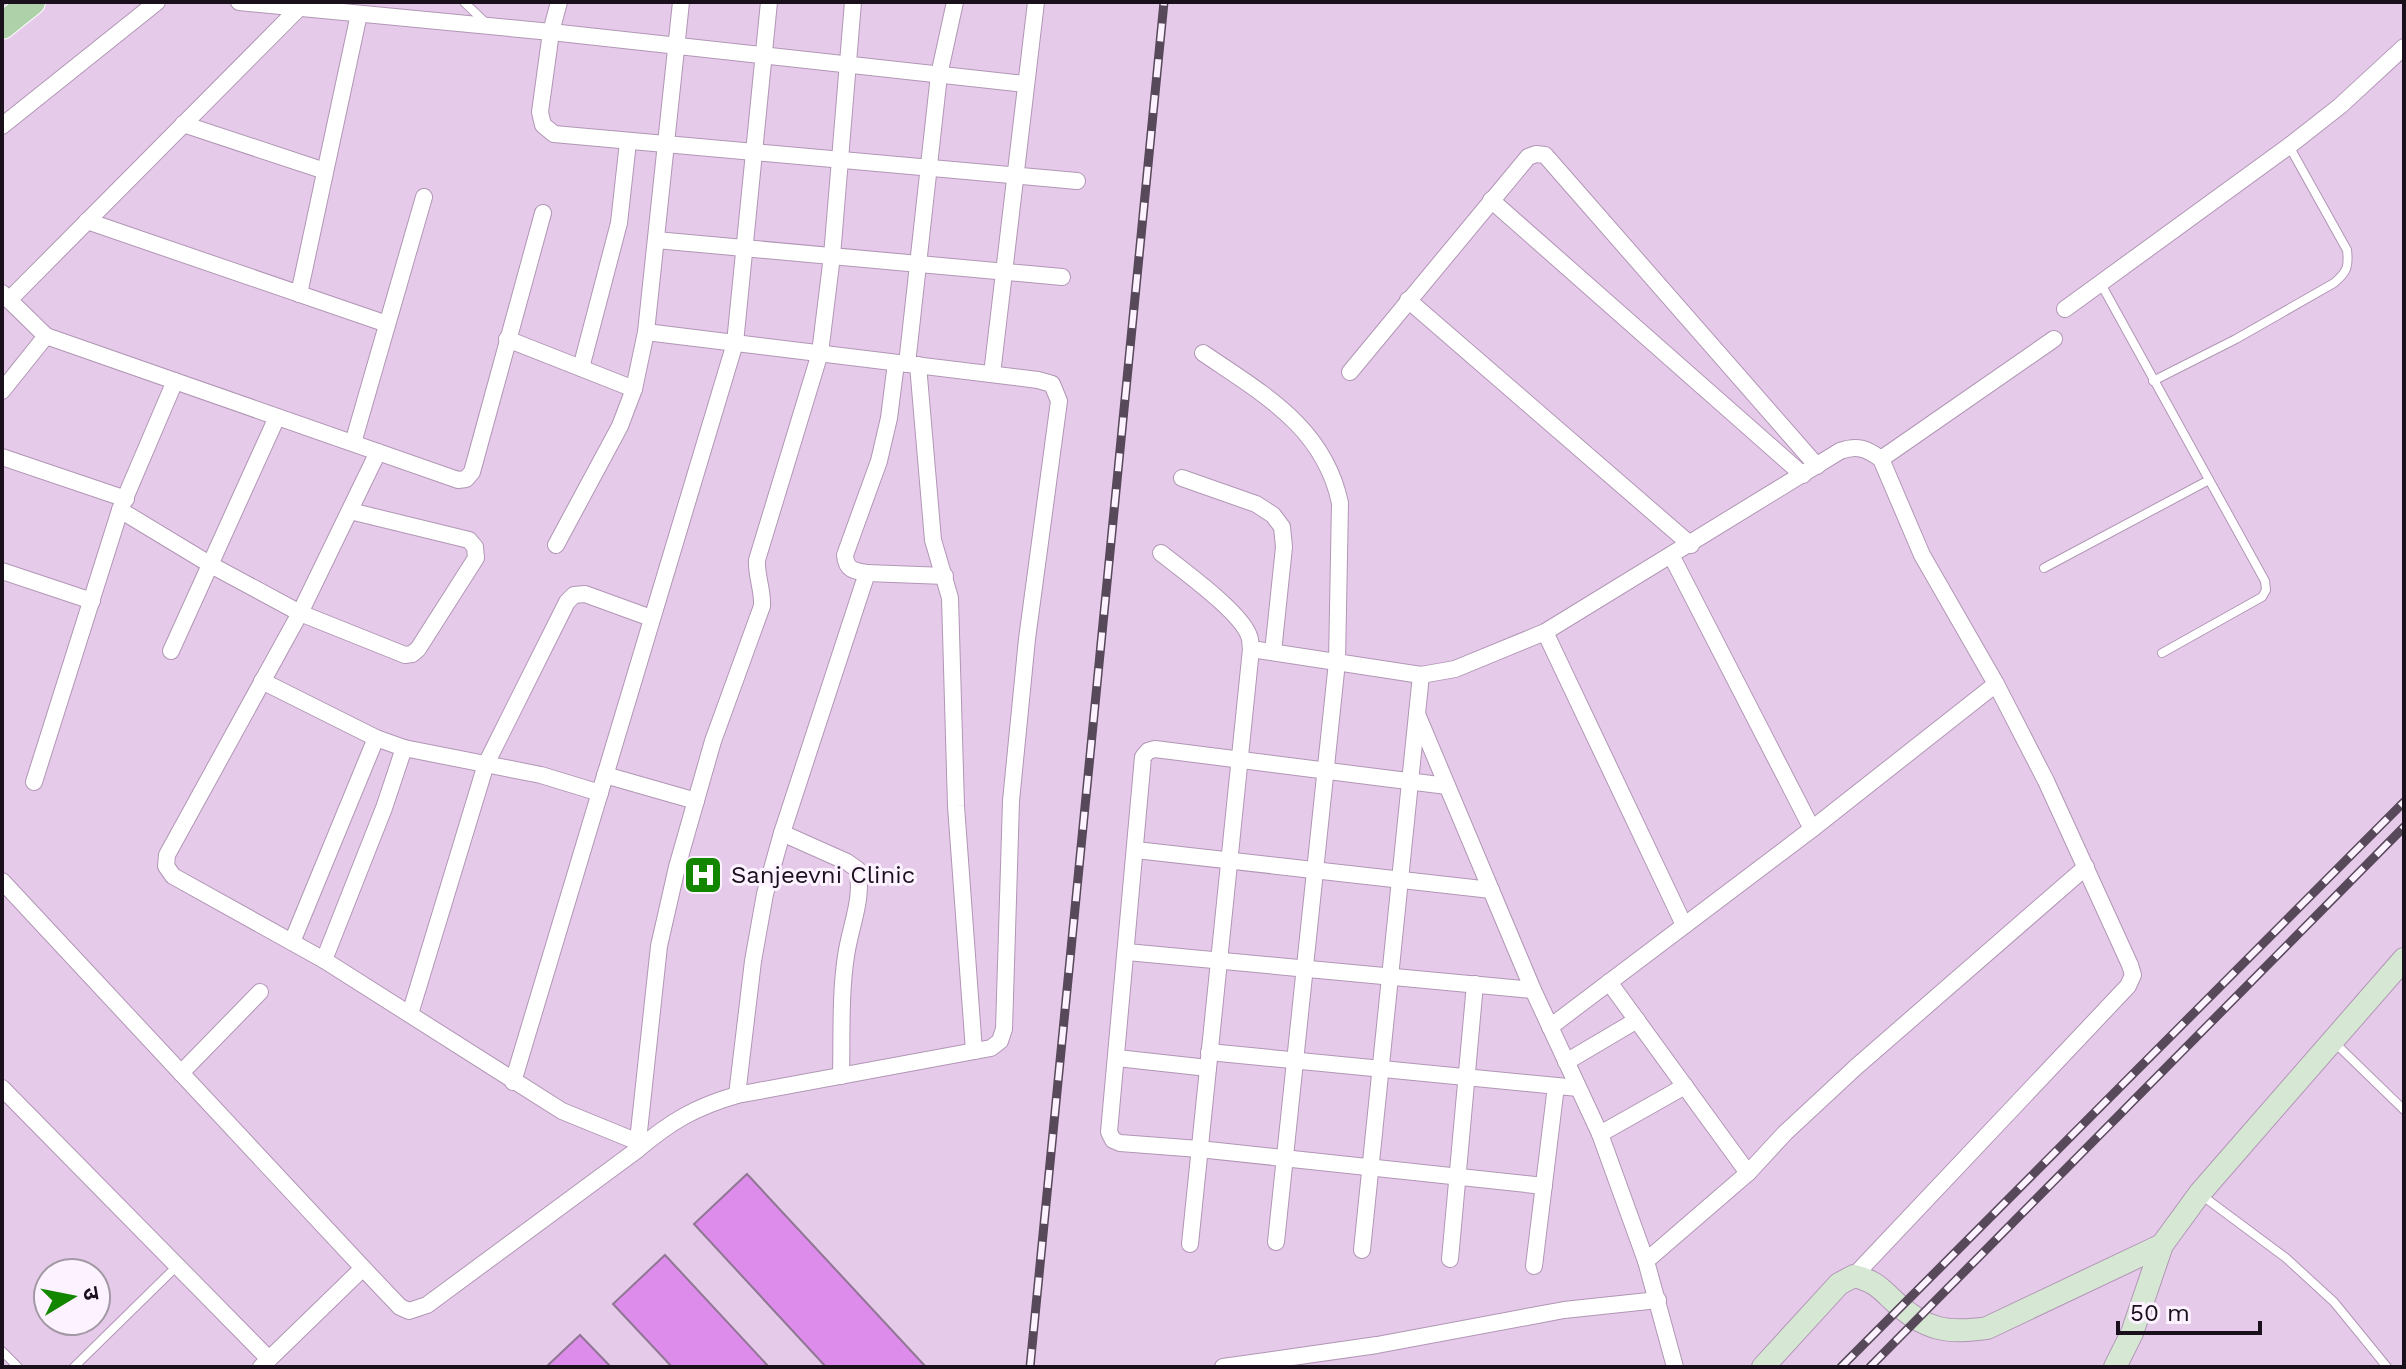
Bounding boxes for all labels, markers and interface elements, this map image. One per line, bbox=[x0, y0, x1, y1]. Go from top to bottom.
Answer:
hospital icon: Sanjeevni Clinic bbox=[682, 854, 724, 896]
place label: Sanjeevni Clinic bbox=[731, 861, 915, 889]
north arrow bbox=[32, 1257, 112, 1337]
text: उ bbox=[78, 1285, 105, 1303]
scale bar bbox=[2118, 1285, 2260, 1335]
text: 50 m bbox=[2130, 1299, 2190, 1327]

